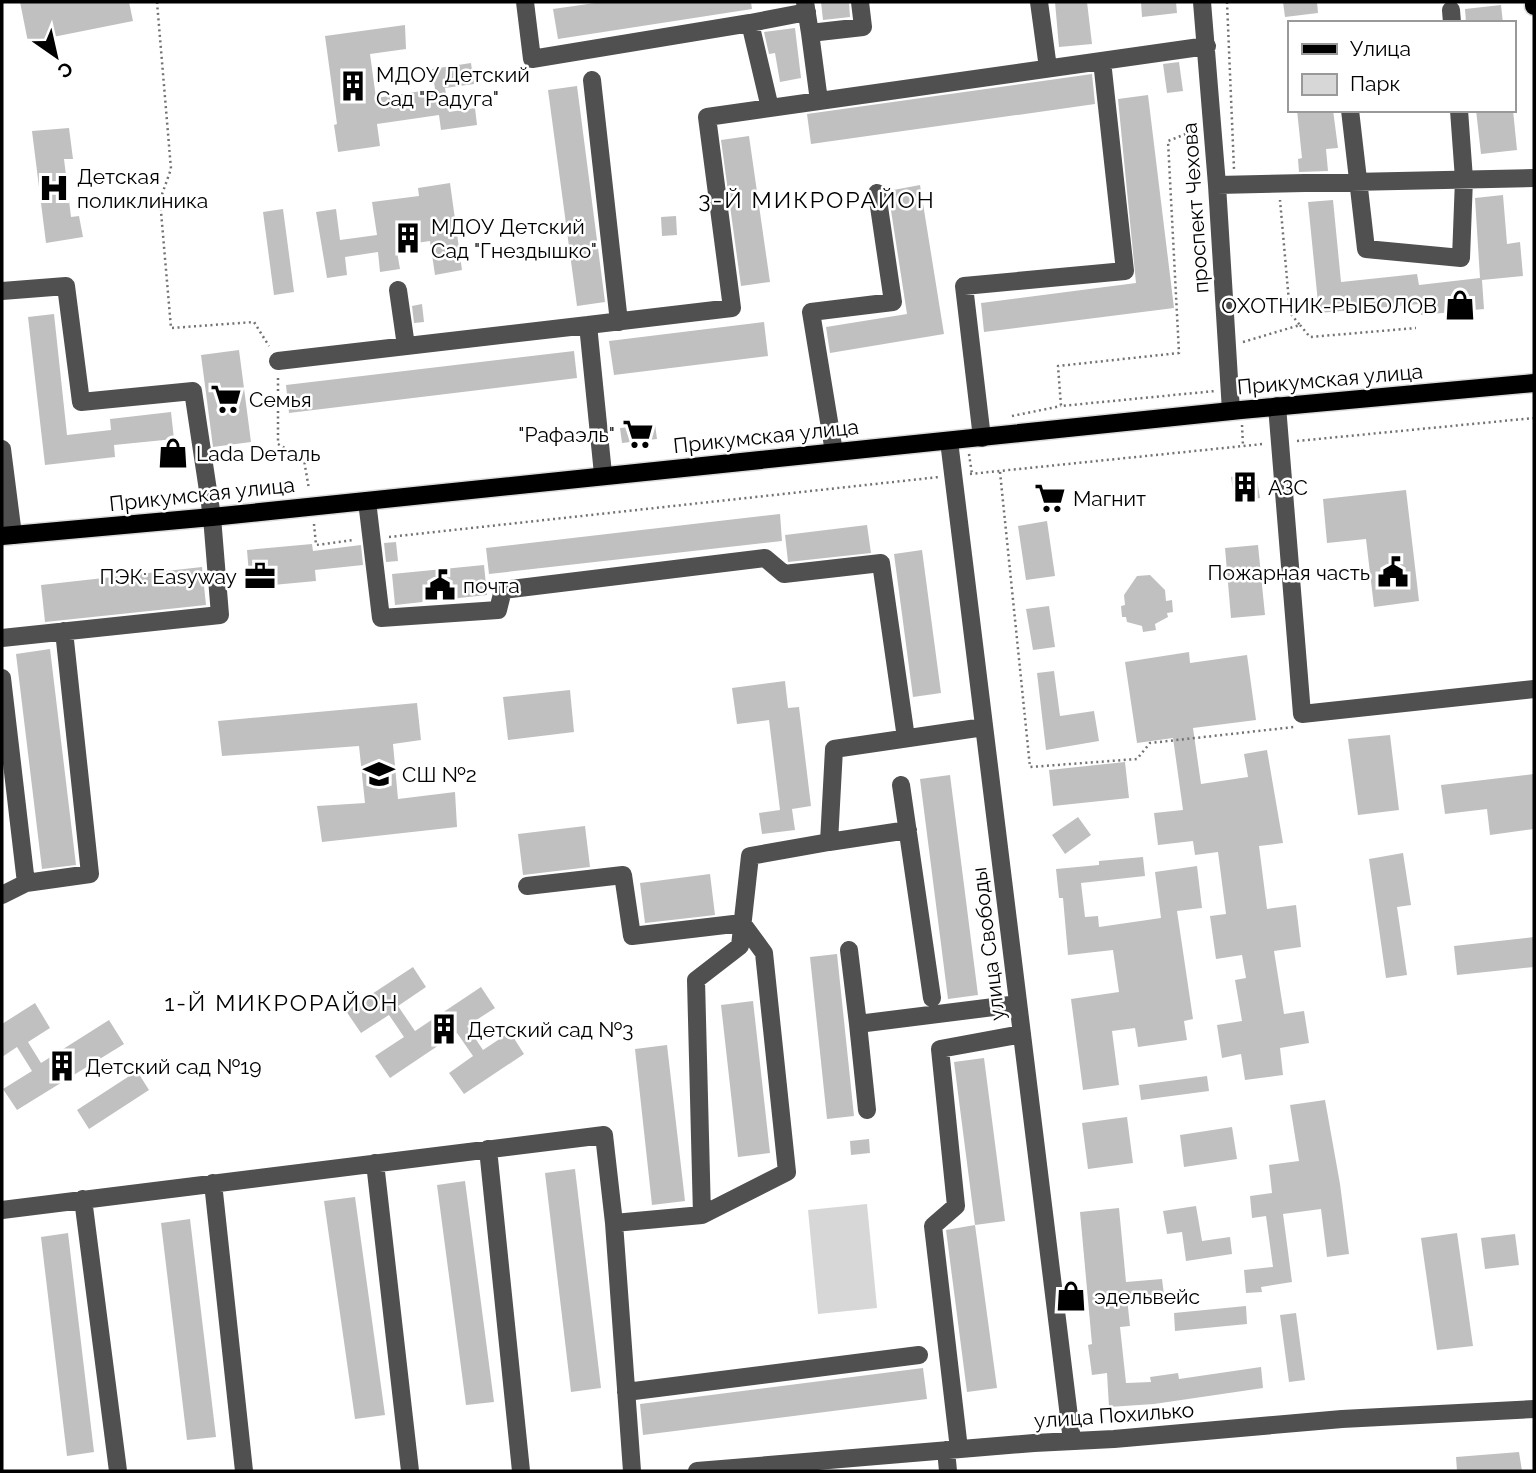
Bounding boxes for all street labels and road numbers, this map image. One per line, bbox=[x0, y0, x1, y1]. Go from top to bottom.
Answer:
street label: проспект Чехова bbox=[1177, 122, 1213, 294]
street label: Прикумская улица bbox=[1236, 358, 1424, 400]
street label: Прикумская улица bbox=[672, 414, 860, 458]
street label: Прикумская улица bbox=[108, 472, 296, 516]
street label: улица Свободы bbox=[966, 866, 1010, 1022]
street label: улица Похилько bbox=[1033, 1397, 1195, 1433]

